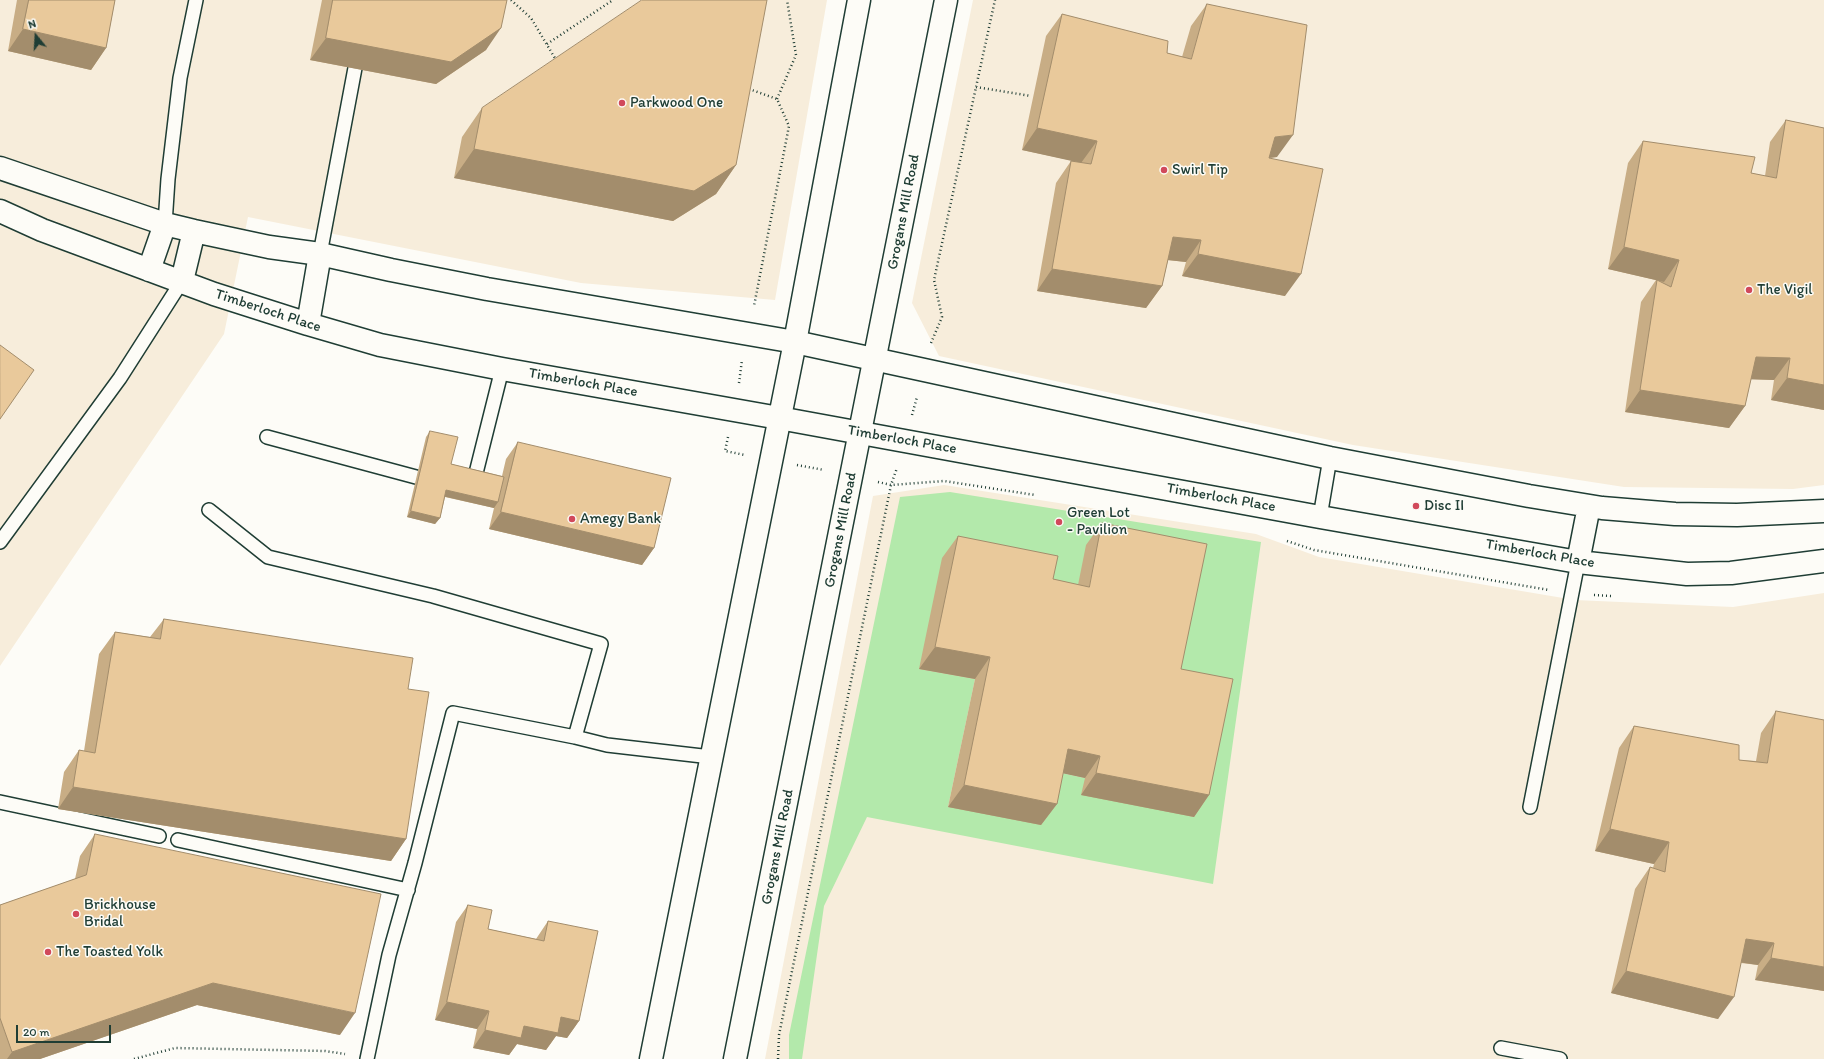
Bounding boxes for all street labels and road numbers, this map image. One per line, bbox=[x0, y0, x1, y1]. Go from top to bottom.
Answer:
street label: Grogans Mill Road bbox=[884, 153, 924, 271]
street label: Timberloch Place bbox=[213, 285, 323, 337]
street label: Timberloch Place bbox=[527, 365, 639, 401]
street label: Timberloch Place bbox=[846, 422, 958, 458]
street label: Grogans Mill Road bbox=[821, 471, 861, 589]
street label: Timberloch Place bbox=[1165, 480, 1277, 516]
street label: Timberloch Place bbox=[1484, 536, 1596, 572]
street label: Grogans Mill Road bbox=[758, 788, 798, 906]

